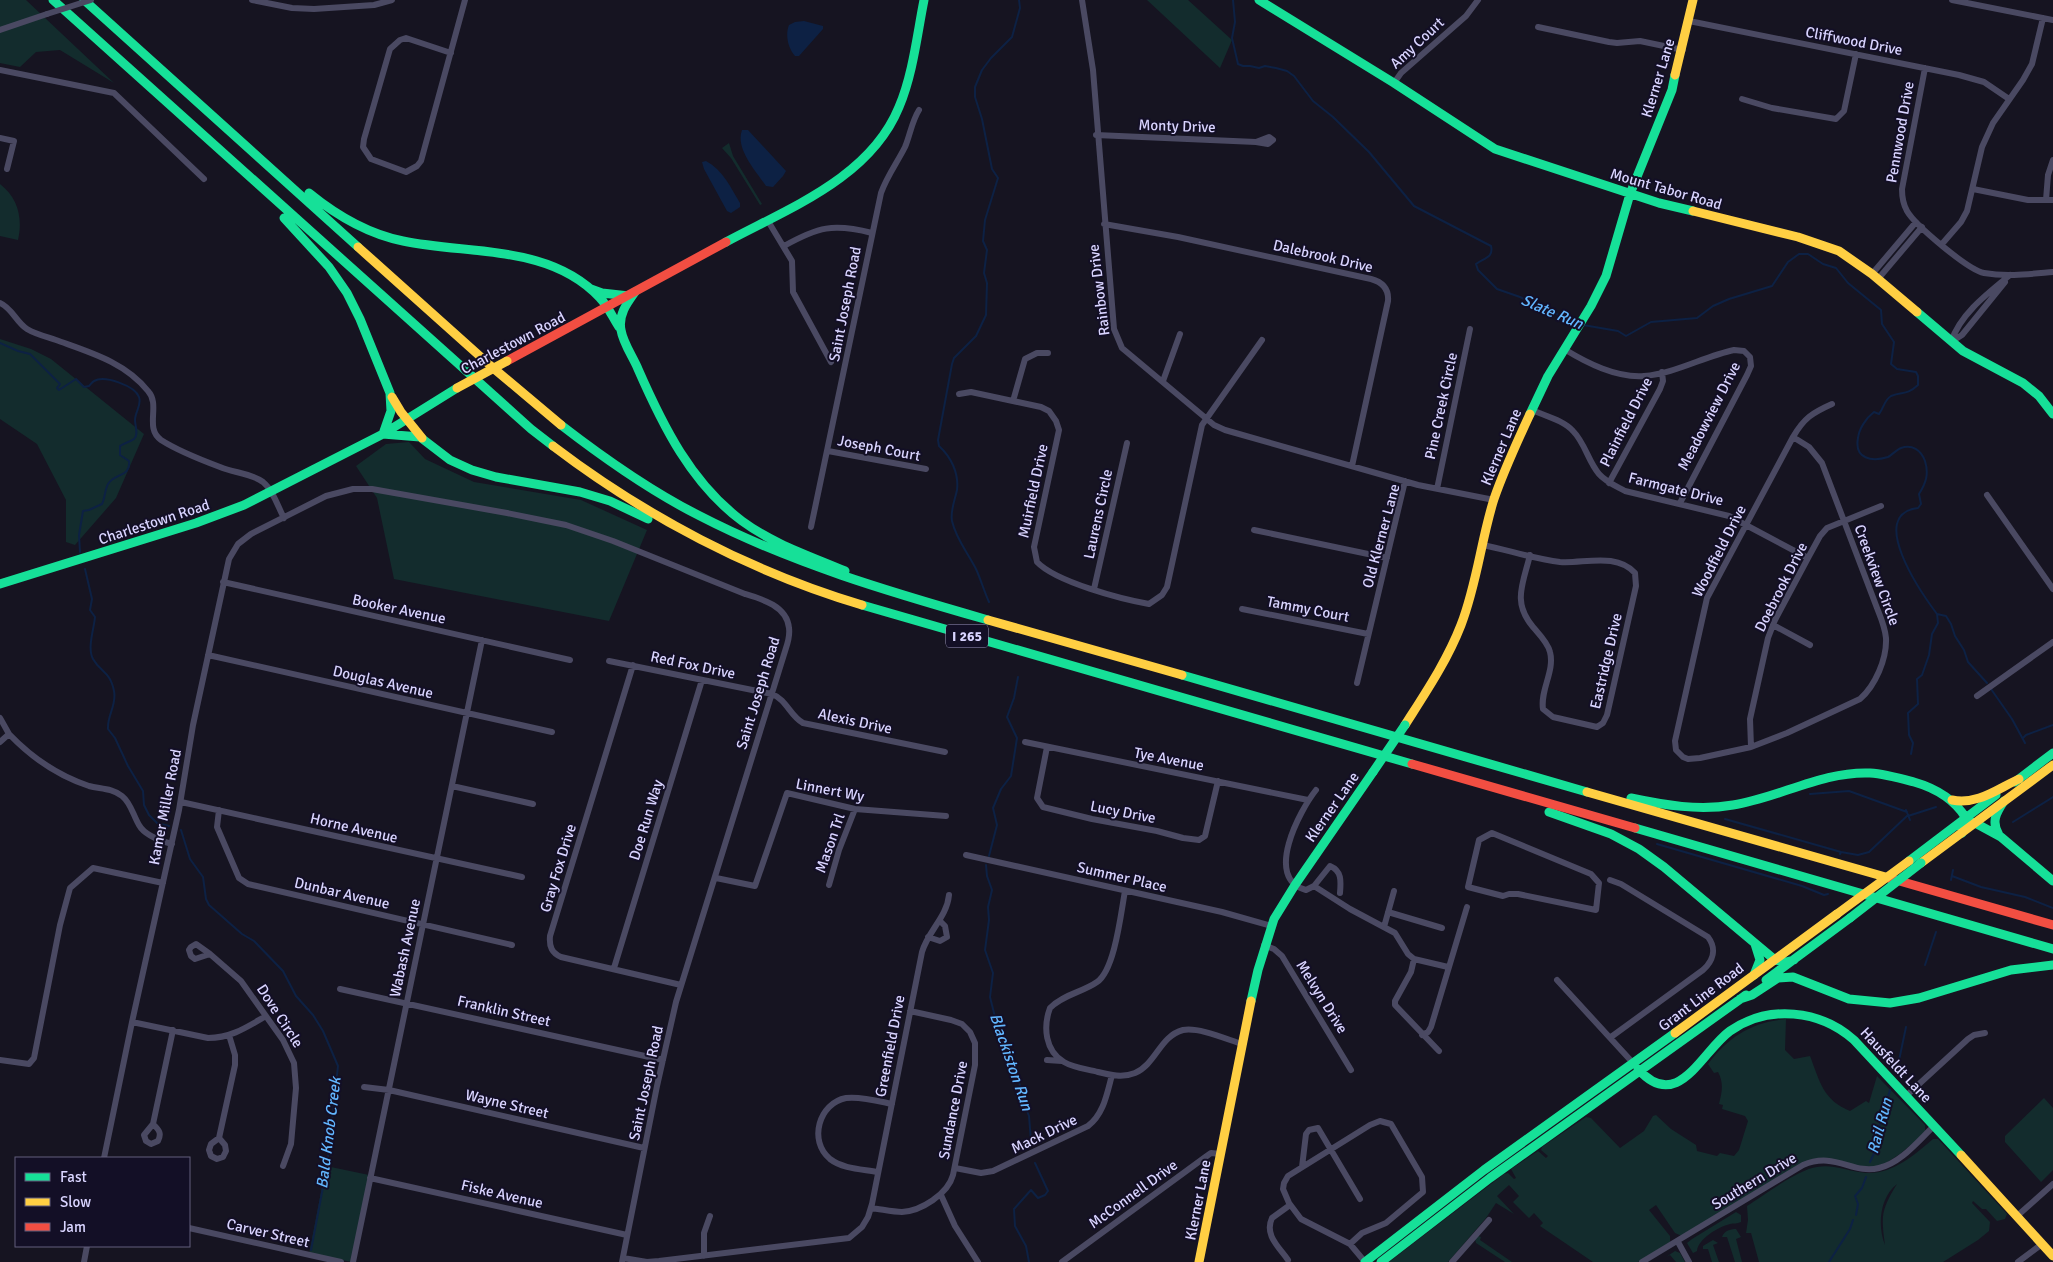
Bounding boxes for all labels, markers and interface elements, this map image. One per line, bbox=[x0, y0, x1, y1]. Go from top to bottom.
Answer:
street label: Amy Court bbox=[1386, 13, 1448, 73]
street label: Cliffwood Drive bbox=[1804, 23, 1904, 59]
street label: Klerner Lane bbox=[1637, 36, 1679, 120]
street label: Pennwood Drive bbox=[1882, 80, 1918, 184]
street label: Monty Drive bbox=[1138, 116, 1216, 136]
street label: Mount Tabor Road bbox=[1608, 164, 1724, 214]
street label: Dalebrook Drive bbox=[1271, 236, 1375, 276]
street label: Rainbow Drive bbox=[1084, 243, 1114, 337]
street label: Saint Joseph Road bbox=[825, 245, 865, 363]
water label: Slate Run bbox=[1518, 290, 1587, 334]
street label: Charlestown Road bbox=[458, 308, 568, 378]
street label: Pine Creek Circle bbox=[1421, 351, 1461, 461]
street label: Meadowview Drive bbox=[1674, 359, 1744, 473]
street label: Plainfield Drive bbox=[1596, 374, 1656, 470]
street label: Klerner Lane bbox=[1477, 406, 1525, 488]
street label: Joseph Court bbox=[836, 431, 922, 465]
street label: Muirfield Drive bbox=[1014, 442, 1052, 540]
street label: Laurens Circle bbox=[1080, 467, 1116, 561]
street label: Farmgate Drive bbox=[1627, 469, 1725, 509]
street label: Old Klerner Lane bbox=[1358, 482, 1404, 590]
street label: Charlestown Road bbox=[96, 496, 212, 548]
street label: Woodfield Drive bbox=[1688, 502, 1750, 600]
street label: Creekview Circle bbox=[1850, 522, 1904, 628]
street label: Doebrook Drive bbox=[1751, 539, 1811, 635]
street label: Booker Avenue bbox=[351, 590, 447, 628]
street label: Tammy Court bbox=[1265, 592, 1351, 626]
street label: Eastridge Drive bbox=[1586, 611, 1626, 711]
road number: I 265 bbox=[946, 624, 988, 648]
street label: Saint Joseph Road bbox=[732, 634, 784, 752]
street label: Red Fox Drive bbox=[649, 647, 737, 683]
street label: Douglas Avenue bbox=[331, 662, 435, 702]
street label: Alexis Drive bbox=[816, 704, 894, 738]
street label: Tye Avenue bbox=[1132, 743, 1206, 775]
street label: Kamer Miller Road bbox=[145, 747, 185, 867]
street label: Klerner Lane bbox=[1301, 768, 1363, 846]
street label: Linnert Wy bbox=[794, 775, 866, 805]
street label: Doe Run Way bbox=[625, 778, 667, 862]
street label: Lucy Drive bbox=[1089, 797, 1157, 827]
street label: Horne Avenue bbox=[308, 809, 400, 847]
street label: Mason Trl bbox=[811, 811, 849, 875]
street label: Gray Fox Drive bbox=[536, 822, 580, 914]
street label: Summer Place bbox=[1075, 858, 1169, 896]
street label: Dunbar Avenue bbox=[293, 873, 391, 913]
street label: Wabash Avenue bbox=[386, 897, 424, 999]
street label: Melvyn Drive bbox=[1292, 957, 1352, 1037]
street label: Grant Line Road bbox=[1655, 959, 1747, 1035]
street label: Dove Circle bbox=[253, 981, 307, 1051]
street label: Franklin Street bbox=[456, 992, 552, 1030]
street label: Greenfield Drive bbox=[871, 994, 909, 1098]
water label: Blackiston Run bbox=[985, 1011, 1037, 1115]
street label: Saint Joseph Road bbox=[625, 1024, 667, 1142]
street label: Hausfeldt Lane bbox=[1856, 1024, 1936, 1106]
street label: Sundance Drive bbox=[935, 1059, 971, 1161]
water label: Bald Knob Creek bbox=[312, 1074, 346, 1190]
street label: Wayne Street bbox=[464, 1086, 550, 1122]
water label: Rail Run bbox=[1863, 1095, 1897, 1156]
street label: Mack Drive bbox=[1008, 1110, 1080, 1158]
street label: Southern Drive bbox=[1708, 1149, 1800, 1213]
street label: McConnell Drive bbox=[1085, 1156, 1181, 1232]
legend bbox=[15, 1157, 190, 1247]
street label: Klerner Lane bbox=[1181, 1158, 1215, 1242]
text: Fast bbox=[60, 1168, 87, 1186]
street label: Fiske Avenue bbox=[459, 1176, 545, 1212]
text: Slow bbox=[60, 1193, 91, 1211]
street label: Carver Street bbox=[225, 1215, 311, 1251]
text: Jam bbox=[60, 1218, 86, 1236]

